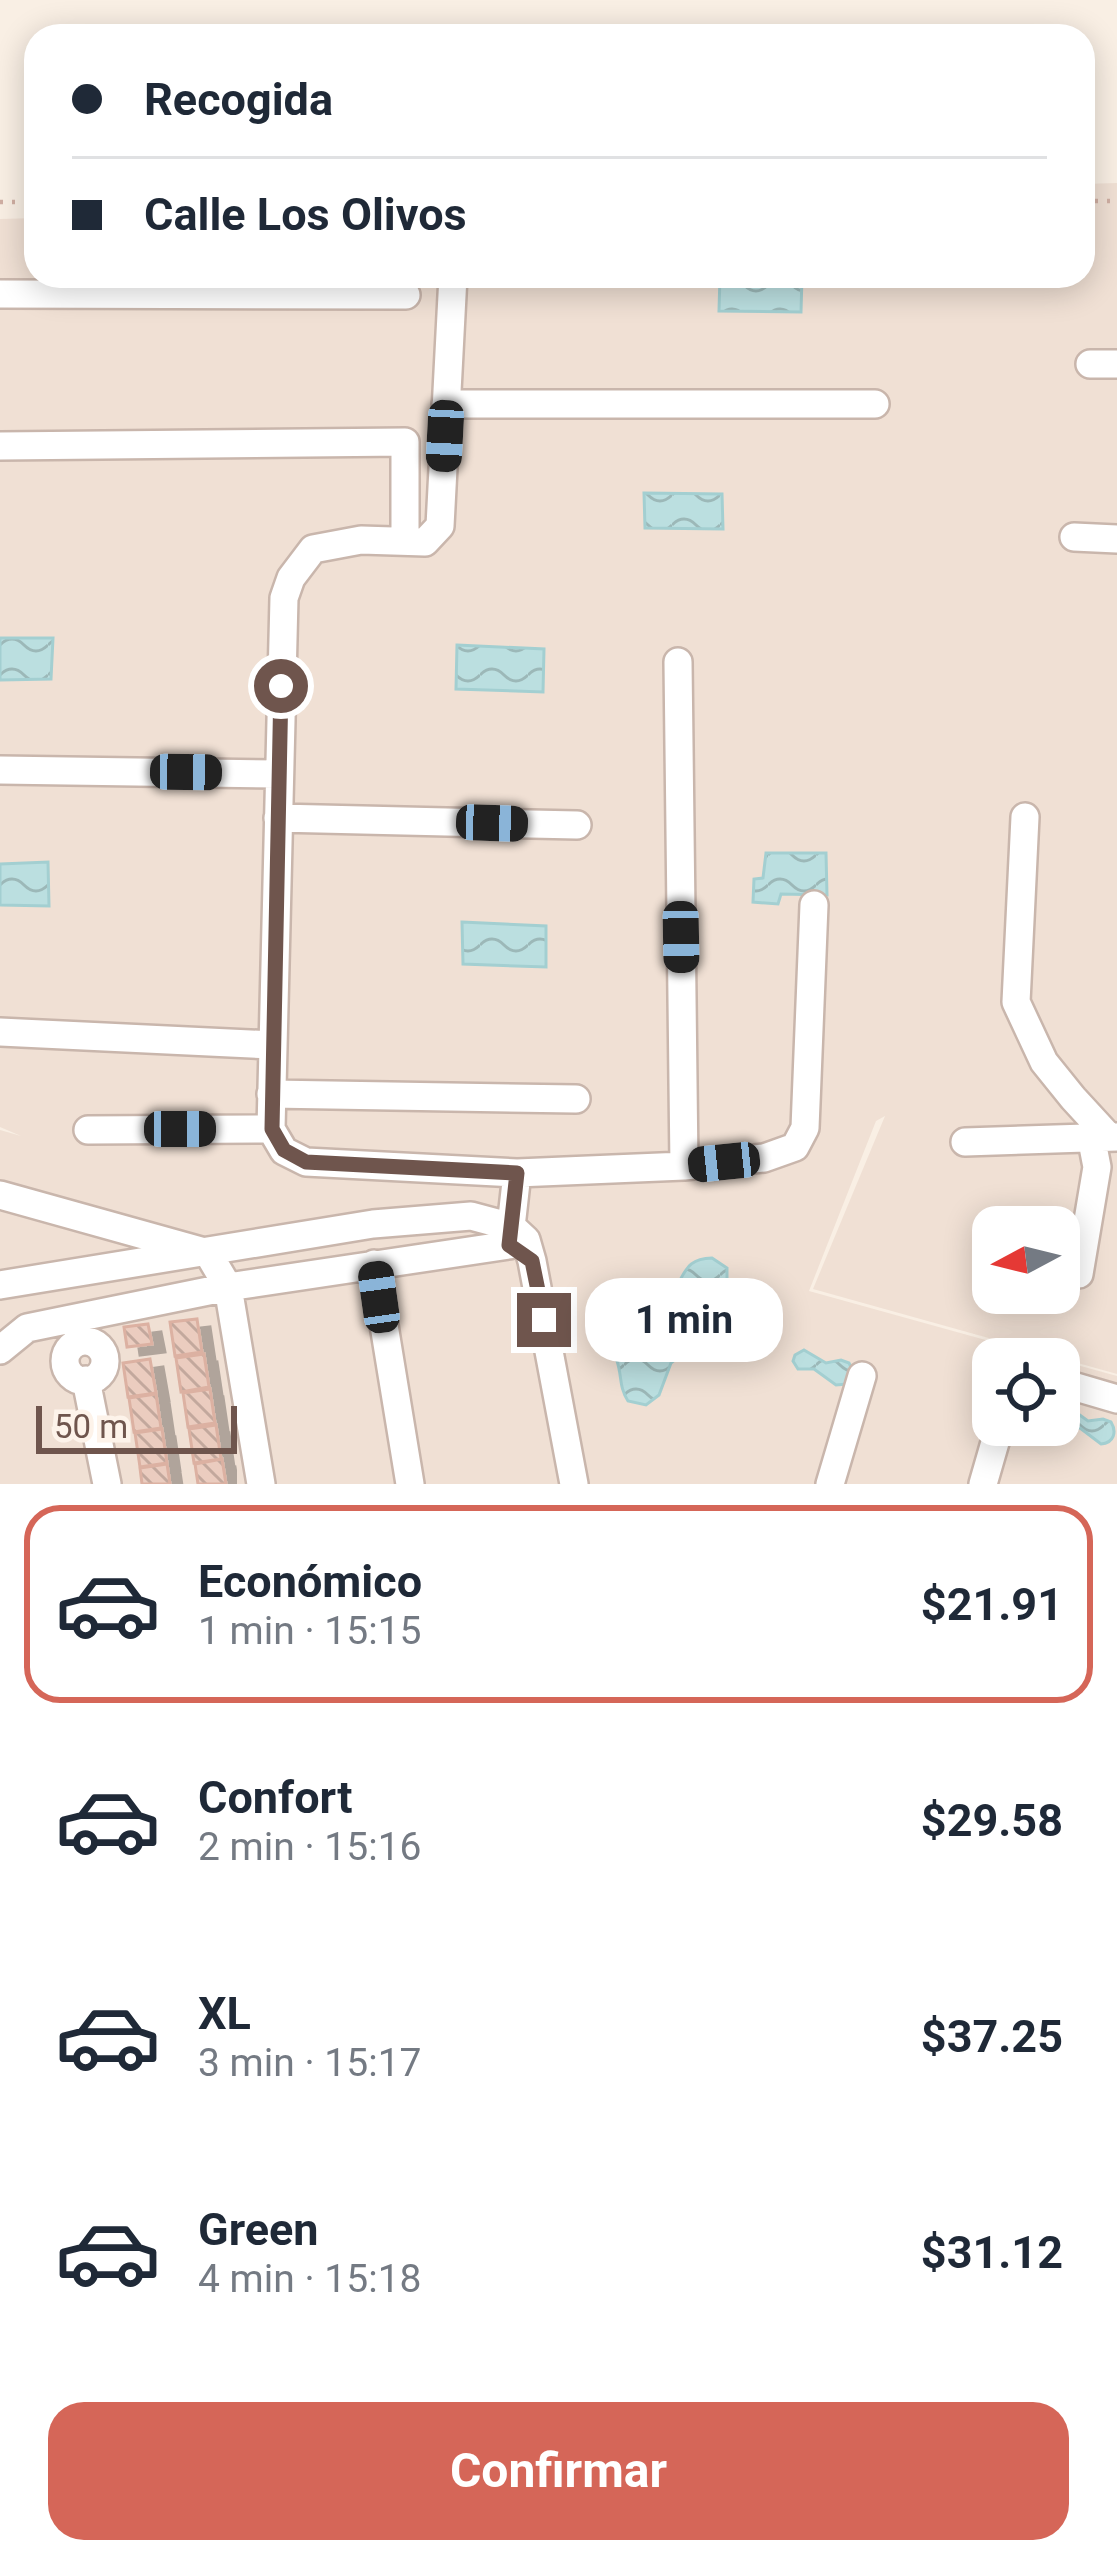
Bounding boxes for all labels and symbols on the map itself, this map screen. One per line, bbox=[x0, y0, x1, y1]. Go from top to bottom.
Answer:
car bbox=[425, 399, 465, 473]
route start bbox=[254, 659, 308, 713]
car bbox=[150, 753, 222, 791]
car bbox=[455, 804, 529, 842]
car bbox=[662, 901, 700, 973]
car bbox=[144, 1111, 216, 1147]
car bbox=[686, 1140, 762, 1184]
north arrow bbox=[972, 1206, 1080, 1314]
car bbox=[356, 1259, 402, 1335]
callout: 1 min bbox=[586, 1278, 784, 1362]
route end bbox=[517, 1293, 571, 1347]
scale bar bbox=[36, 1400, 237, 1453]

